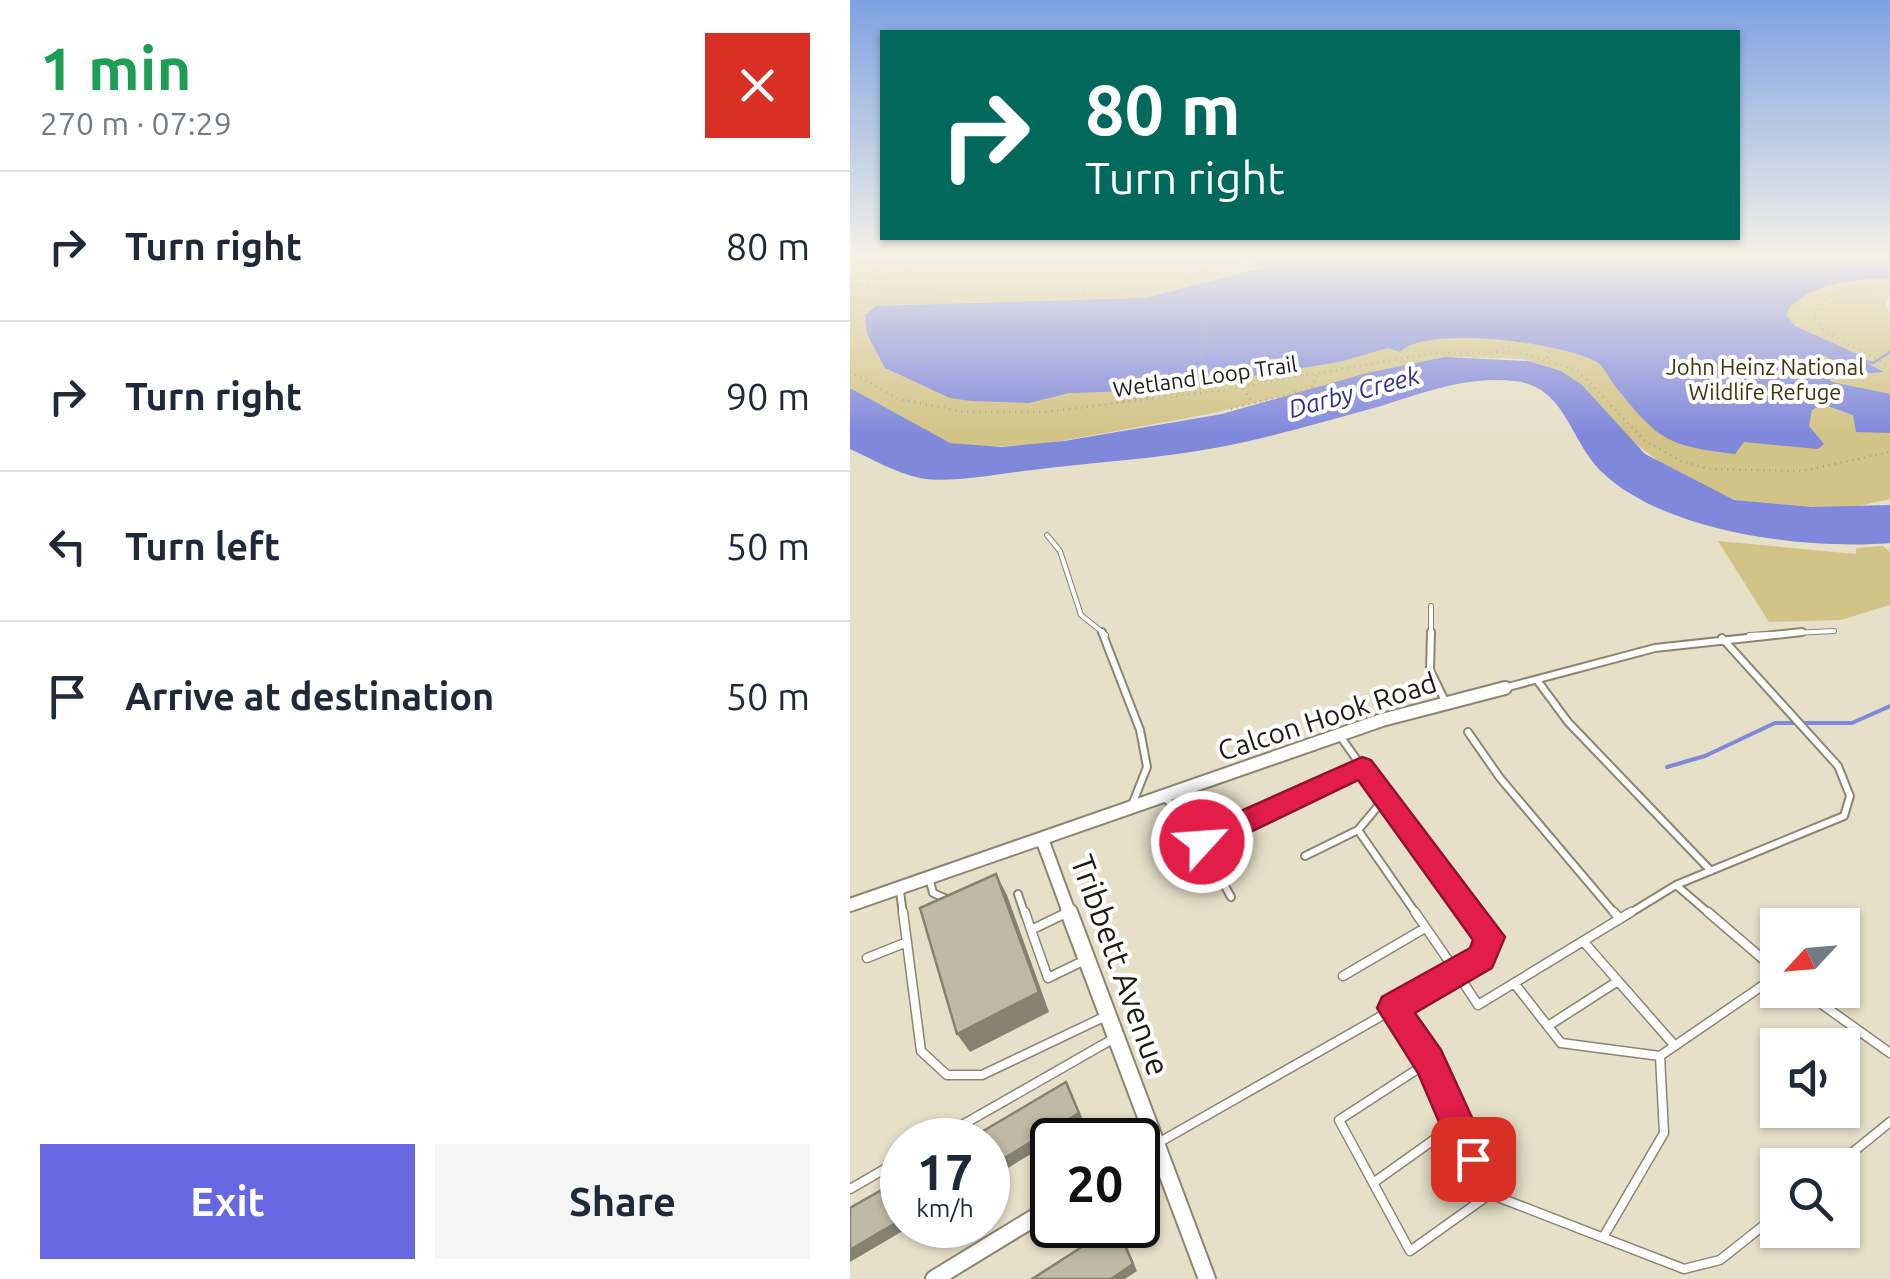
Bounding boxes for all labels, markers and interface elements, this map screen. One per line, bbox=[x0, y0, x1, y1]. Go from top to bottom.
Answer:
button: close bbox=[705, 33, 810, 138]
text: 1 min bbox=[40, 34, 192, 101]
icon: right bbox=[920, 70, 1050, 200]
text: 80 m bbox=[1085, 70, 1241, 148]
text: 270 m · 07:29 bbox=[40, 105, 232, 141]
text: Turn right bbox=[1085, 152, 1285, 203]
icon: right bbox=[40, 219, 95, 274]
text: Turn right bbox=[125, 225, 302, 267]
text: 80 m bbox=[726, 225, 810, 267]
street label: Wetland Loop Trail bbox=[1111, 351, 1299, 401]
park label: John Heinz National Wildlife Refuge bbox=[1666, 354, 1864, 404]
water label: Darby Creek bbox=[1285, 361, 1423, 423]
icon: right bbox=[40, 369, 95, 424]
text: Turn right bbox=[125, 375, 302, 417]
text: 90 m bbox=[726, 375, 810, 417]
icon: left bbox=[40, 519, 95, 574]
text: Turn left bbox=[125, 525, 280, 567]
text: 50 m bbox=[726, 525, 810, 567]
street label: Calcon Hook Road bbox=[1214, 666, 1440, 766]
icon: arrive bbox=[40, 669, 95, 724]
text: Arrive at destination bbox=[125, 675, 494, 717]
text: 50 m bbox=[726, 675, 810, 717]
position arrow bbox=[1150, 790, 1254, 894]
street label: Tribbett Avenue bbox=[1064, 850, 1178, 1080]
north arrow bbox=[1760, 908, 1860, 1008]
map controls bbox=[1760, 908, 1860, 1248]
button: sound bbox=[1760, 1028, 1860, 1128]
pin bbox=[1431, 1117, 1516, 1202]
speed limit sign: 20 bbox=[1030, 1118, 1160, 1248]
icon: arrive bbox=[1446, 1132, 1501, 1187]
text: 17 bbox=[917, 1143, 973, 1199]
button: Exit bbox=[40, 1144, 415, 1259]
button: Share bbox=[435, 1144, 810, 1259]
button: search bbox=[1760, 1148, 1860, 1248]
text: km/h bbox=[916, 1194, 974, 1222]

